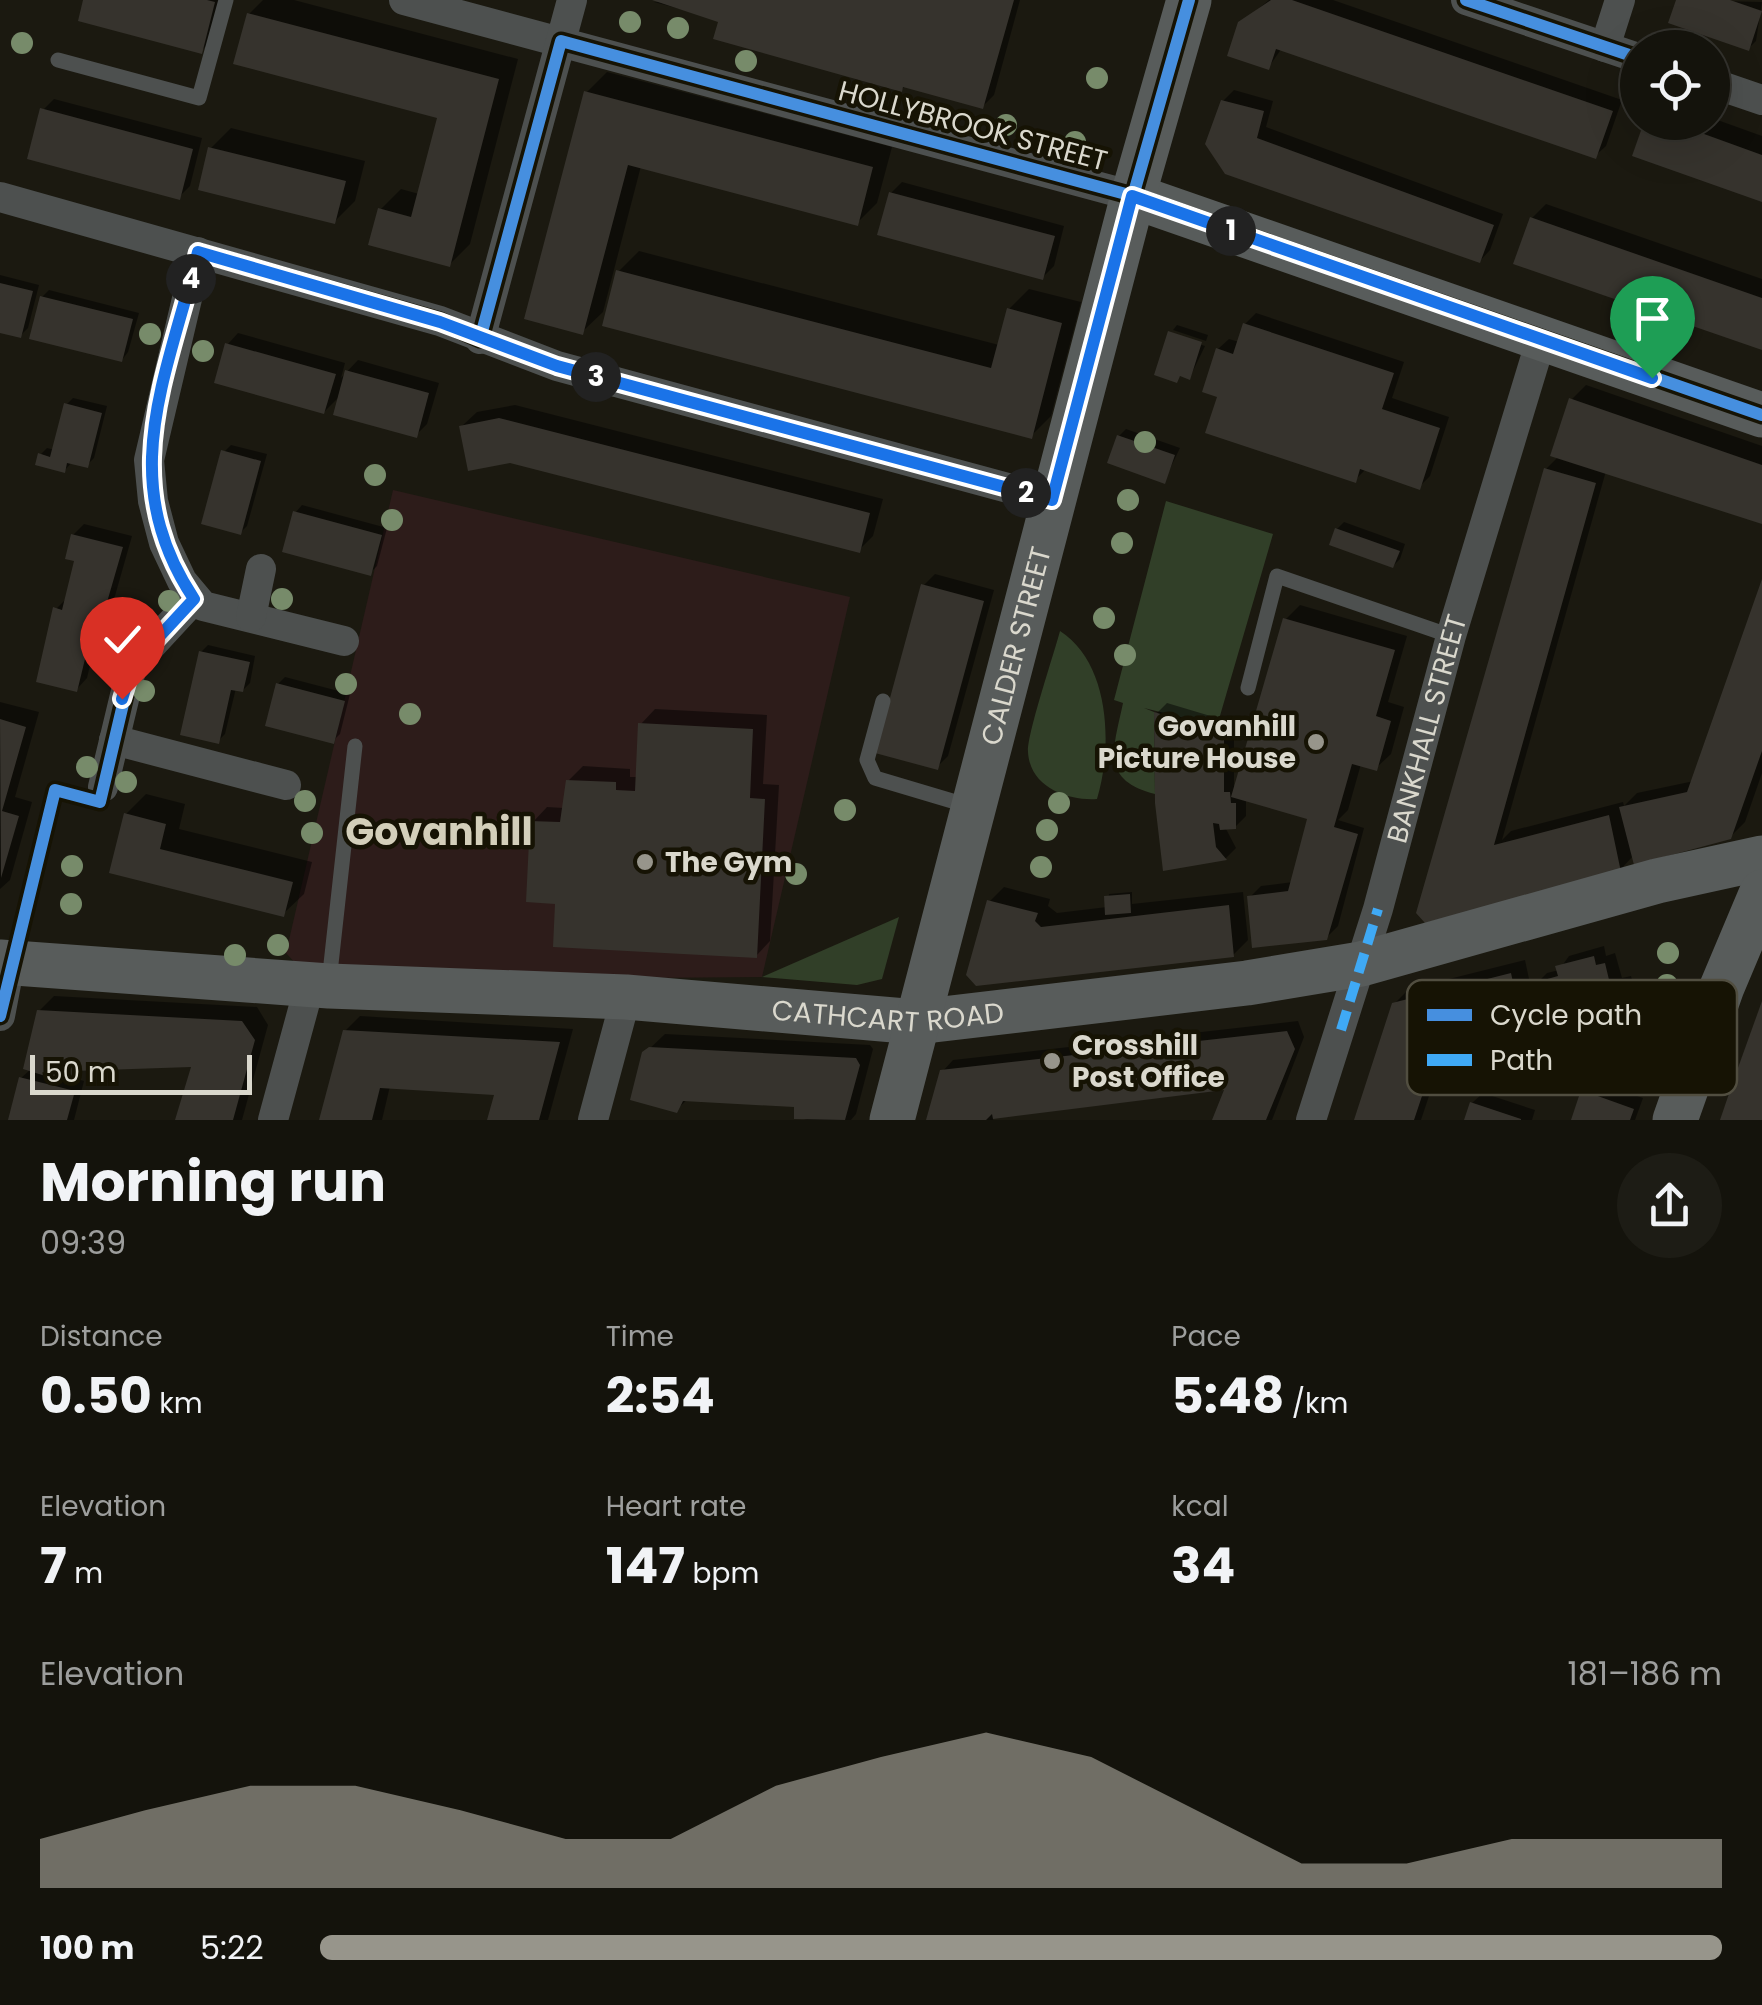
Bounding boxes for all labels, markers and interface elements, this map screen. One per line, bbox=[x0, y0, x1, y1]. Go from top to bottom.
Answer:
map controls bbox=[1620, 30, 1730, 140]
button: locate bbox=[1620, 30, 1730, 140]
street label: HOLLYBROOK STREET bbox=[834, 71, 1112, 181]
pin: 1 bbox=[1206, 206, 1256, 256]
text: 1 bbox=[1226, 211, 1236, 250]
pin: 4 bbox=[166, 254, 216, 304]
text: 4 bbox=[182, 259, 200, 298]
pin bbox=[1610, 276, 1695, 379]
icon: arrive bbox=[1625, 291, 1680, 346]
pin: 3 bbox=[571, 352, 621, 402]
text: 3 bbox=[588, 357, 604, 396]
pin: 2 bbox=[1001, 468, 1051, 518]
text: 2 bbox=[1018, 473, 1034, 512]
street label: CALDER STREET bbox=[971, 542, 1060, 749]
pin bbox=[80, 597, 165, 700]
street label: BANKHALL STREET bbox=[1377, 610, 1476, 847]
icon: check bbox=[95, 612, 150, 667]
place label: Govanhill Picture House bbox=[1098, 707, 1296, 778]
marker: Govanhill Picture House bbox=[1305, 731, 1327, 753]
district label: Govanhill bbox=[345, 805, 533, 858]
place label: The Gym bbox=[665, 843, 792, 882]
marker: The Gym bbox=[634, 851, 656, 873]
legend bbox=[1407, 980, 1737, 1095]
street label: CATHCART ROAD bbox=[770, 990, 1006, 1042]
text: Cycle path bbox=[1490, 996, 1642, 1035]
place label: Crosshill Post Office bbox=[1072, 1026, 1225, 1097]
text: Path bbox=[1490, 1041, 1553, 1080]
scale bar bbox=[30, 1050, 252, 1094]
marker: Crosshill Post Office bbox=[1041, 1050, 1063, 1072]
text: 50 m bbox=[45, 1053, 116, 1092]
text: Morning run bbox=[40, 1143, 386, 1220]
button: share bbox=[1617, 1153, 1722, 1258]
text: 09:39 bbox=[40, 1220, 126, 1265]
text: Distance bbox=[40, 1317, 163, 1356]
text: Time bbox=[606, 1317, 674, 1356]
text: Pace bbox=[1171, 1317, 1241, 1356]
text: 0.50 bbox=[40, 1360, 152, 1431]
text: 2:54 bbox=[606, 1360, 715, 1431]
text: 5:48 bbox=[1171, 1360, 1284, 1431]
text: km bbox=[152, 1384, 203, 1423]
text: /km bbox=[1284, 1384, 1348, 1423]
text: Elevation bbox=[40, 1487, 166, 1526]
text: Heart rate bbox=[606, 1487, 746, 1526]
text: kcal bbox=[1171, 1487, 1229, 1526]
text: 7 bbox=[40, 1530, 67, 1601]
text: 147 bbox=[606, 1530, 685, 1601]
text: 34 bbox=[1171, 1530, 1235, 1601]
text: m bbox=[67, 1554, 103, 1593]
text: bpm bbox=[685, 1554, 759, 1593]
text: Elevation bbox=[40, 1651, 184, 1696]
text: 181–186 m bbox=[1567, 1651, 1722, 1696]
text: 100 m bbox=[40, 1925, 134, 1970]
text: 5:22 bbox=[200, 1925, 264, 1970]

